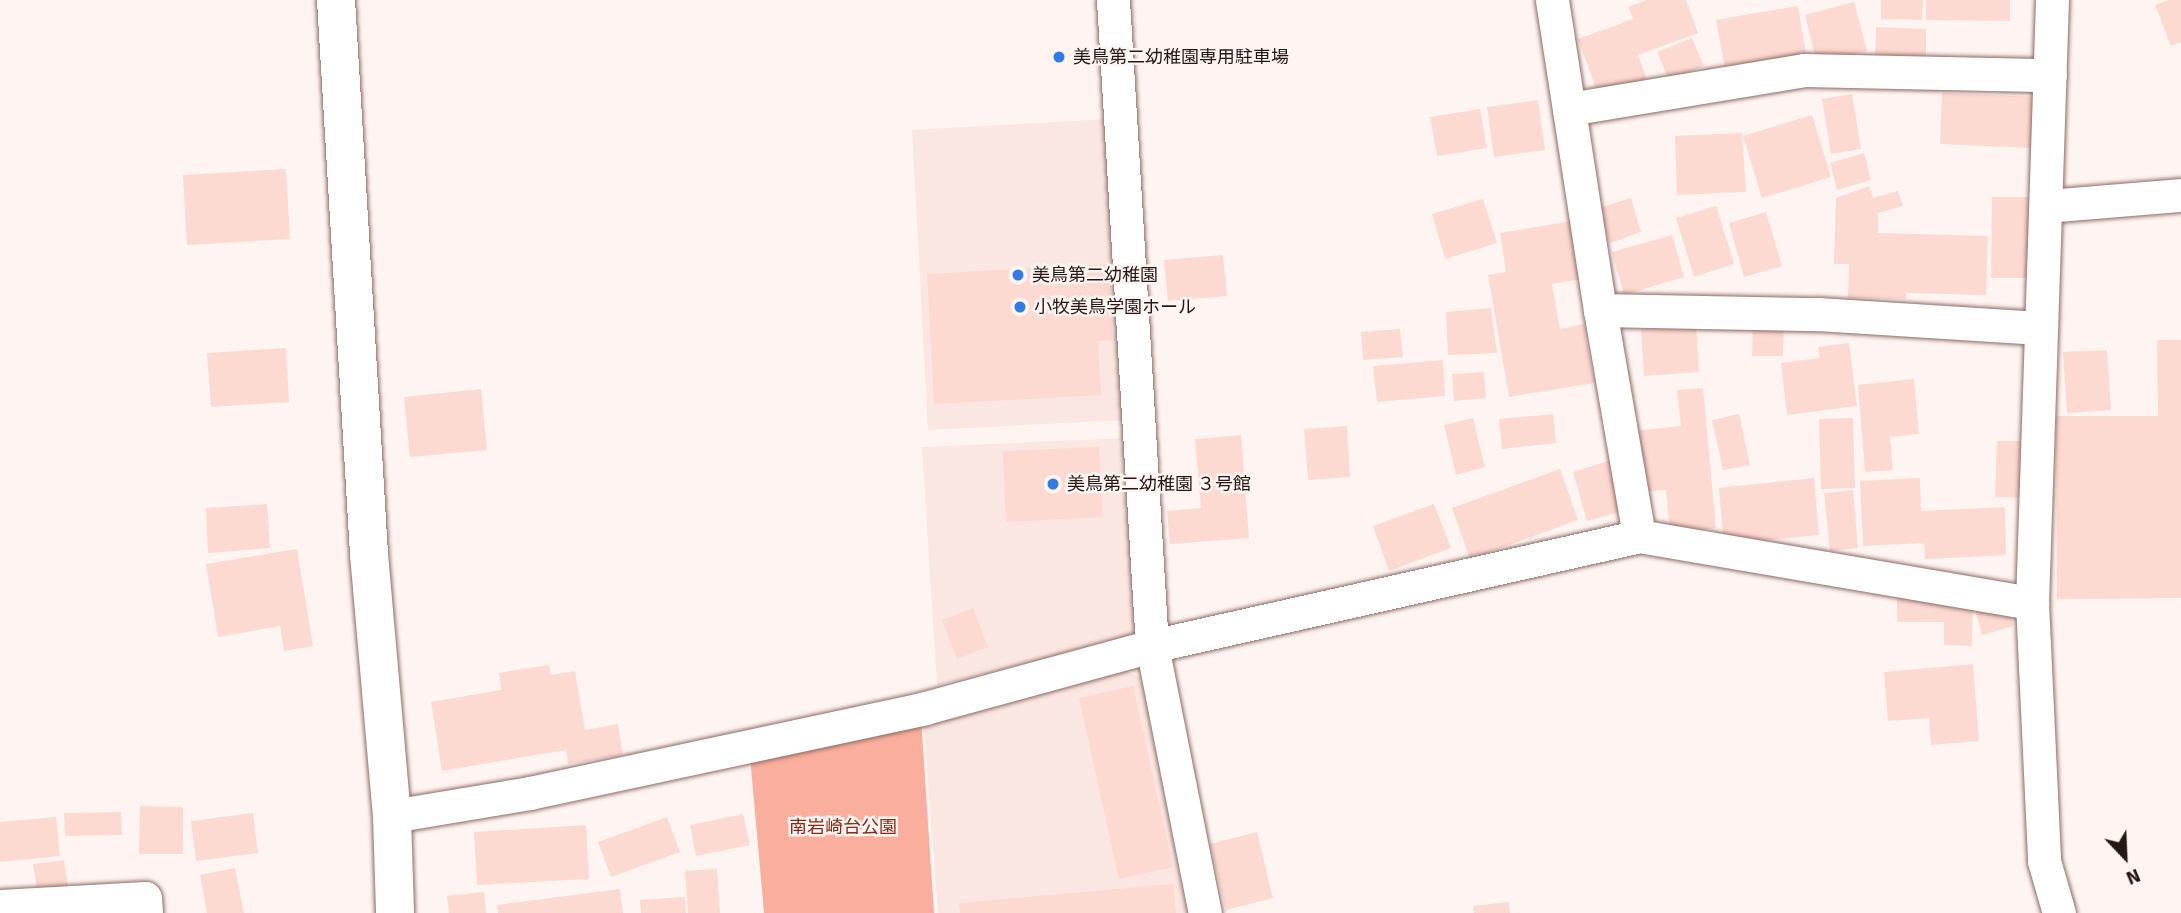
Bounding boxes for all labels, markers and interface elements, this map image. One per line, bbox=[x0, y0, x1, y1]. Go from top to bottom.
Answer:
place label: 美鳥第二幼稚園専用駐車場 bbox=[1073, 46, 1289, 68]
marker: 美鳥第二幼稚園専用駐車場 bbox=[1051, 49, 1067, 65]
place label: 美鳥第二幼稚園 bbox=[1032, 264, 1158, 286]
marker: 美鳥第二幼稚園 bbox=[1010, 267, 1026, 283]
place label: 小牧美鳥学園ホール bbox=[1034, 296, 1196, 318]
marker: 小牧美鳥学園ホール bbox=[1012, 299, 1028, 315]
place label: 美鳥第二幼稚園 ３号館 bbox=[1067, 473, 1251, 495]
marker: 美鳥第二幼稚園 ３号館 bbox=[1045, 476, 1061, 492]
park label: 南岩崎台公園 bbox=[789, 816, 897, 838]
north arrow bbox=[2090, 822, 2160, 892]
text: N bbox=[2122, 863, 2144, 890]

